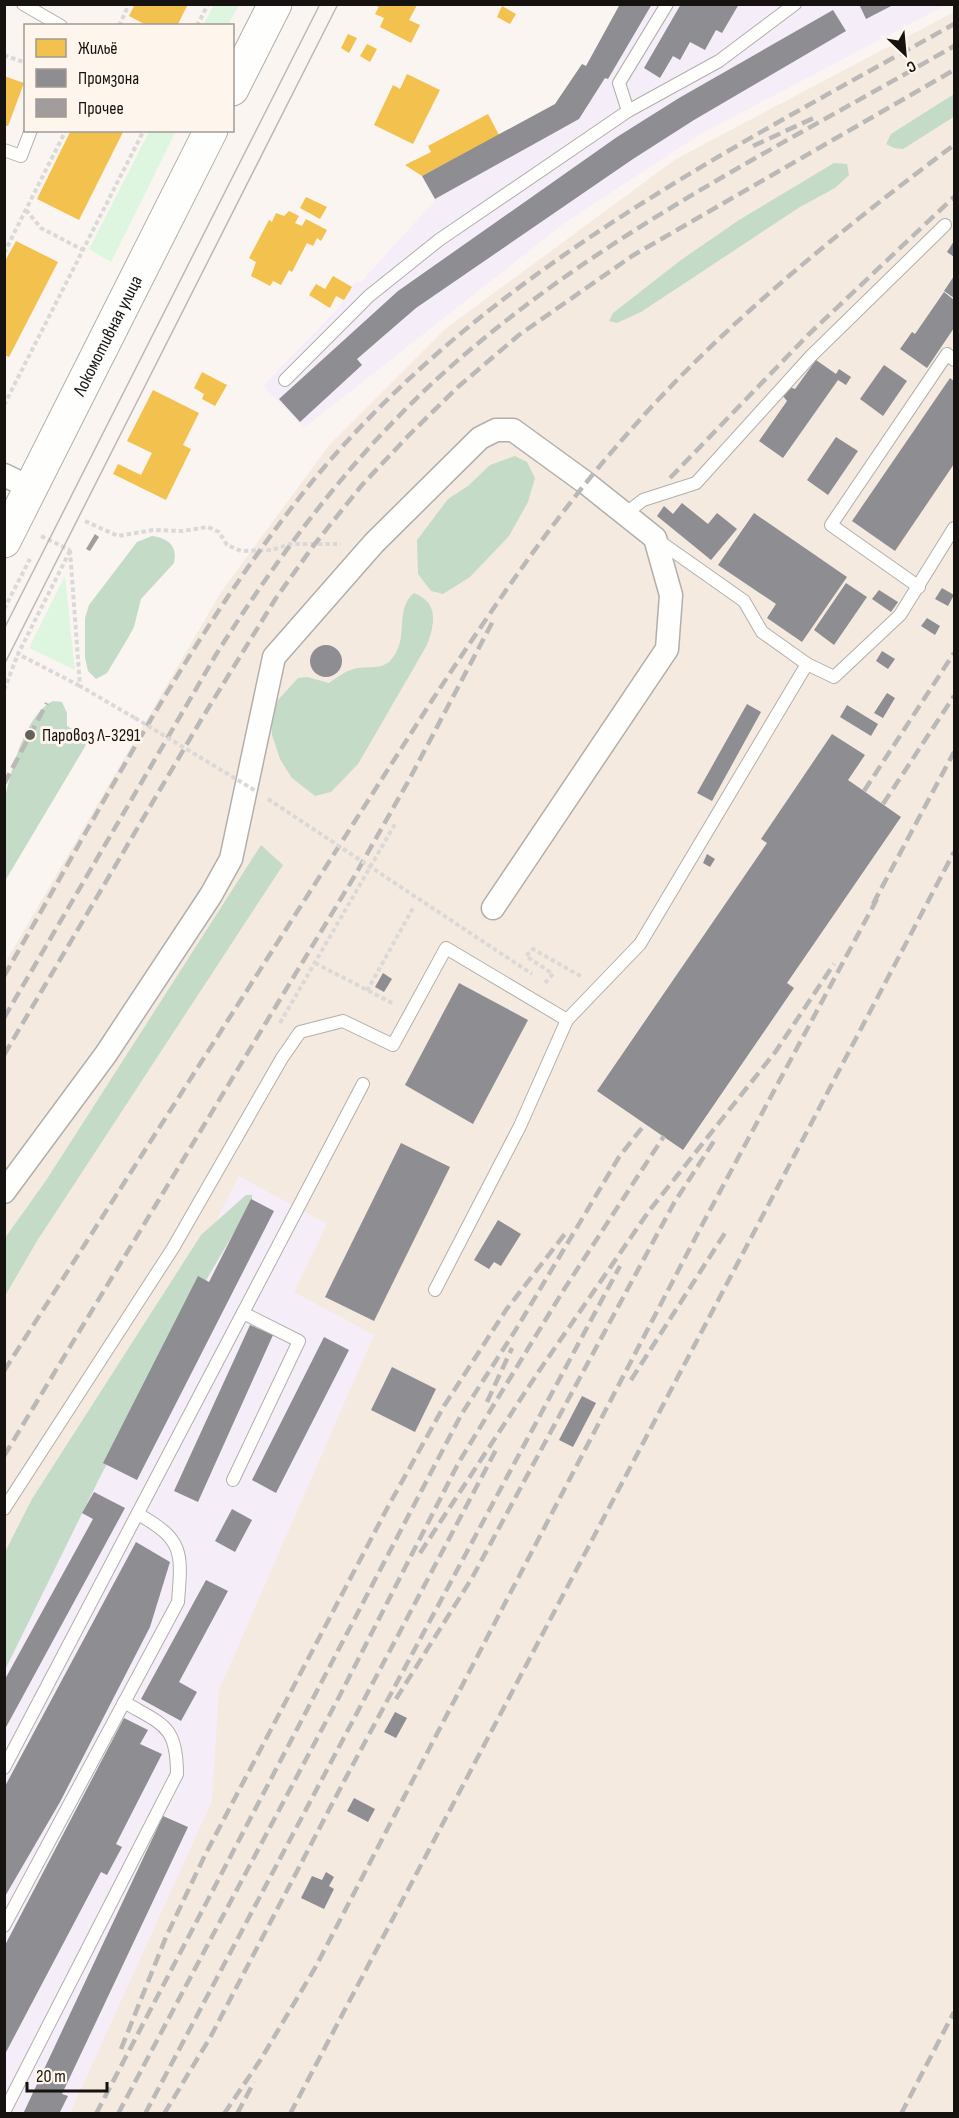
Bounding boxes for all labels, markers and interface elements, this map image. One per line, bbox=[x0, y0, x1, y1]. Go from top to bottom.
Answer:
legend bbox=[24, 24, 234, 132]
north arrow bbox=[875, 24, 935, 84]
text: Жильё bbox=[78, 38, 118, 59]
text: С bbox=[903, 56, 919, 76]
text: Промзона bbox=[78, 68, 139, 89]
text: Прочее bbox=[78, 98, 124, 119]
street label: Локомотивная улица bbox=[68, 272, 147, 400]
place label: Паровоз Л-3291 bbox=[42, 725, 141, 746]
marker: Паровоз Л-3291 bbox=[23, 728, 37, 742]
scale bar bbox=[27, 2055, 106, 2093]
text: 20 m bbox=[36, 2066, 66, 2087]

